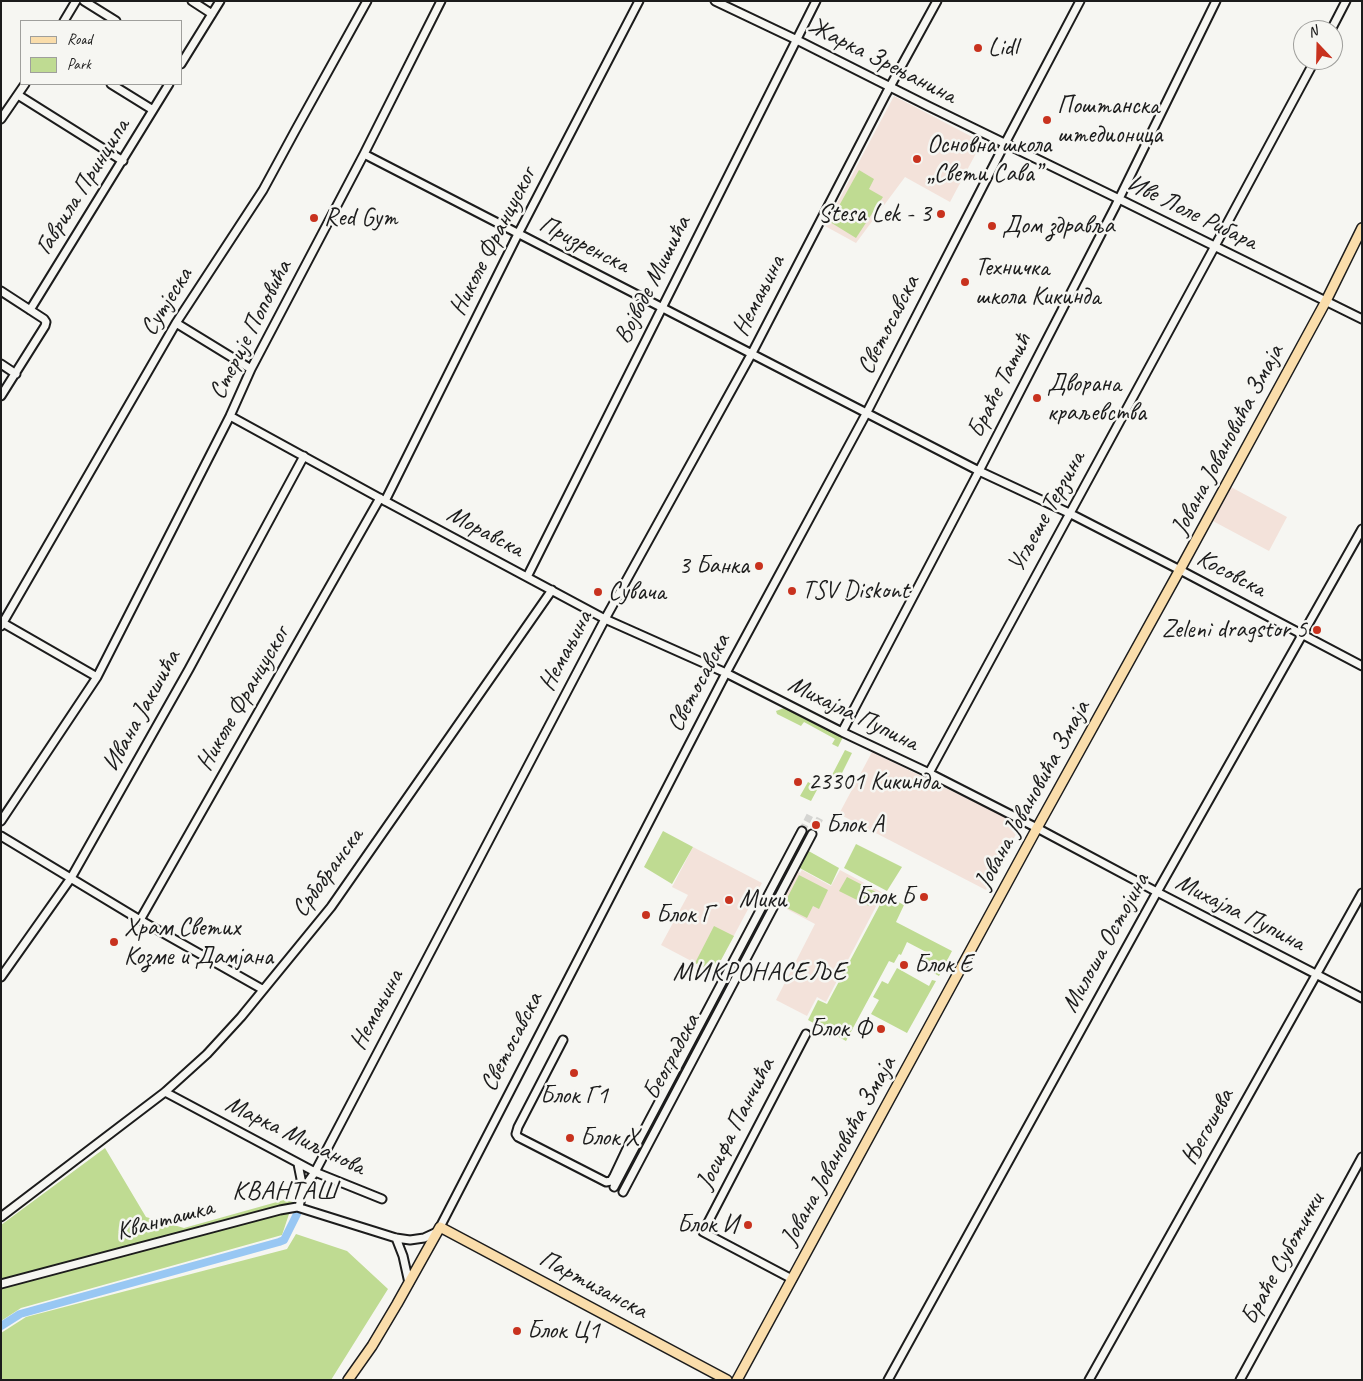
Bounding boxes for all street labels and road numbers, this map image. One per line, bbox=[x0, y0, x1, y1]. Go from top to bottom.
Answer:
street label: Жарка Зрењанина bbox=[803, 11, 961, 111]
street label: Гаврила Принципа bbox=[29, 113, 137, 261]
street label: Николе Француског bbox=[443, 163, 543, 321]
street label: Иве Лоле Рибара bbox=[1122, 169, 1262, 257]
street label: Призренска bbox=[534, 210, 634, 280]
street label: Војводе Мишића bbox=[608, 211, 698, 349]
street label: Немањина bbox=[726, 251, 792, 341]
street label: Стерије Поповића bbox=[203, 255, 299, 405]
street label: Сутјеска bbox=[135, 262, 199, 342]
street label: Светосавска bbox=[851, 270, 927, 380]
street label: Браће Татић bbox=[961, 329, 1039, 443]
street label: Јована Јовановића Змаја bbox=[1165, 340, 1291, 540]
street label: Угљеше Терзина bbox=[1002, 446, 1092, 578]
street label: Моравска bbox=[442, 499, 528, 565]
street label: Косовска bbox=[1191, 543, 1271, 605]
street label: Немањина bbox=[532, 606, 600, 696]
street label: Николе Француског bbox=[190, 622, 296, 776]
street label: Светосавска bbox=[661, 629, 737, 737]
street label: Ивана Јакшића bbox=[96, 645, 188, 777]
street label: Михајла Пупина bbox=[783, 670, 923, 758]
street label: Јована Јовановића Змаја bbox=[969, 695, 1097, 895]
street label: Србобранска bbox=[286, 823, 370, 923]
street label: Милоша Остојина bbox=[1055, 868, 1157, 1018]
street label: Михајла Пупина bbox=[1170, 868, 1310, 958]
street label: Немањина bbox=[343, 965, 411, 1055]
street label: Светосавска bbox=[474, 987, 550, 1097]
street label: Београдска bbox=[637, 1009, 707, 1105]
street label: Јована Јовановића Змаја bbox=[775, 1051, 903, 1251]
street label: Јосифа Панчића bbox=[690, 1053, 782, 1195]
street label: Његошева bbox=[1175, 1084, 1241, 1170]
street label: Марка Миљанова bbox=[220, 1089, 370, 1183]
street label: Браће Суботички bbox=[1235, 1188, 1331, 1330]
street label: Кванташка bbox=[113, 1193, 217, 1247]
street label: Партизанска bbox=[534, 1244, 652, 1326]

